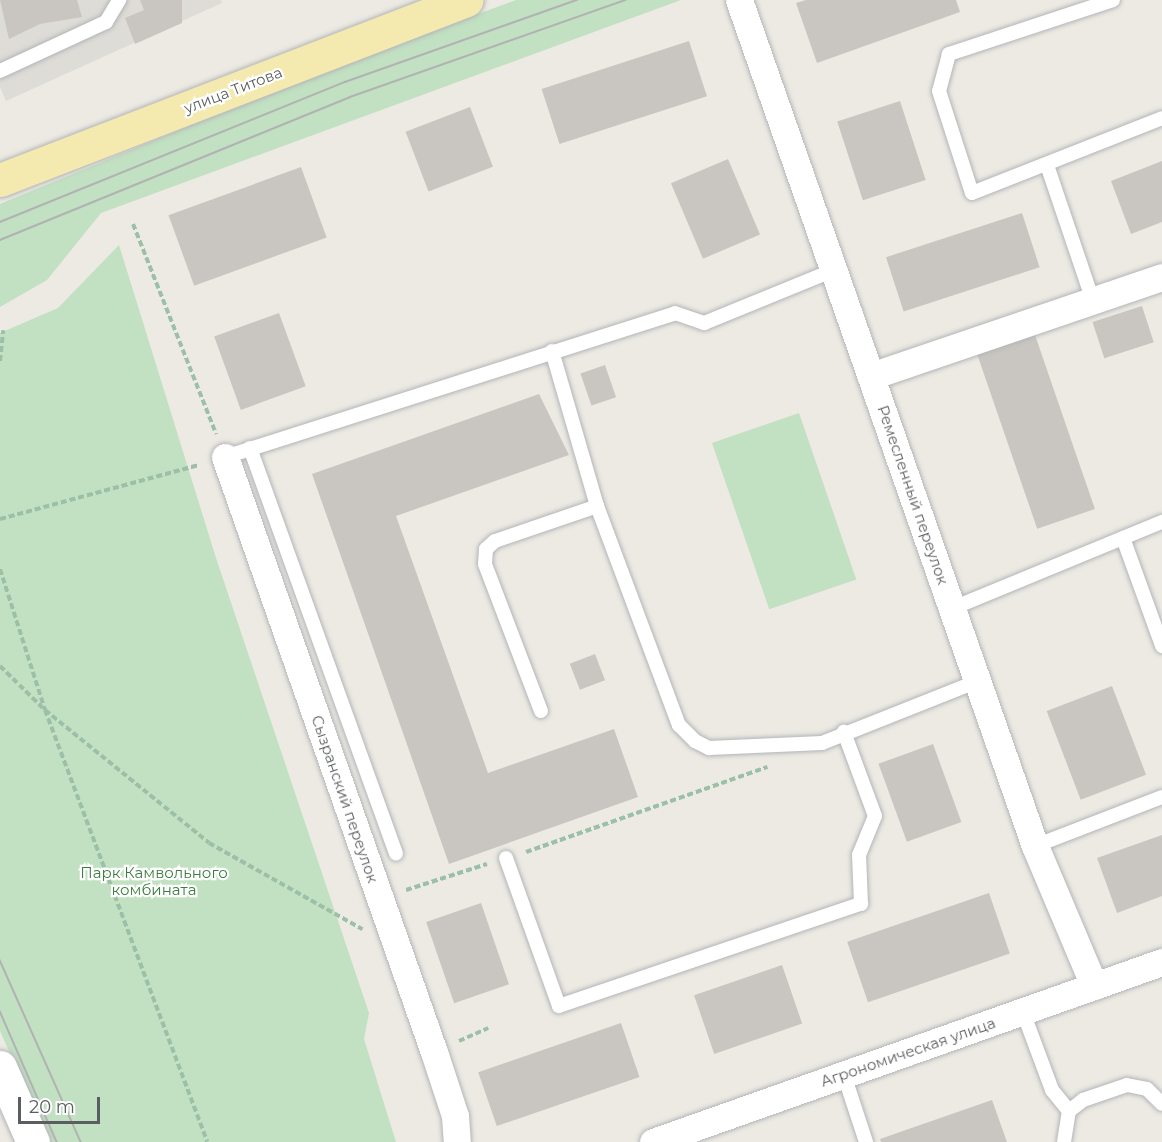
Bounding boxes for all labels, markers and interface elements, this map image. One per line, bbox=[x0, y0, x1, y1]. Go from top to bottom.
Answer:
street label: улица Титова bbox=[181, 63, 285, 117]
street label: Ремесленный переулок bbox=[874, 403, 952, 587]
street label: Сызранский переулок bbox=[308, 713, 382, 885]
park label: Парк Камвольного комбината bbox=[80, 863, 228, 898]
street label: Агрономическая улица bbox=[818, 1014, 998, 1090]
scale bar bbox=[21, 1085, 104, 1123]
text: 20 m bbox=[29, 1096, 75, 1118]

